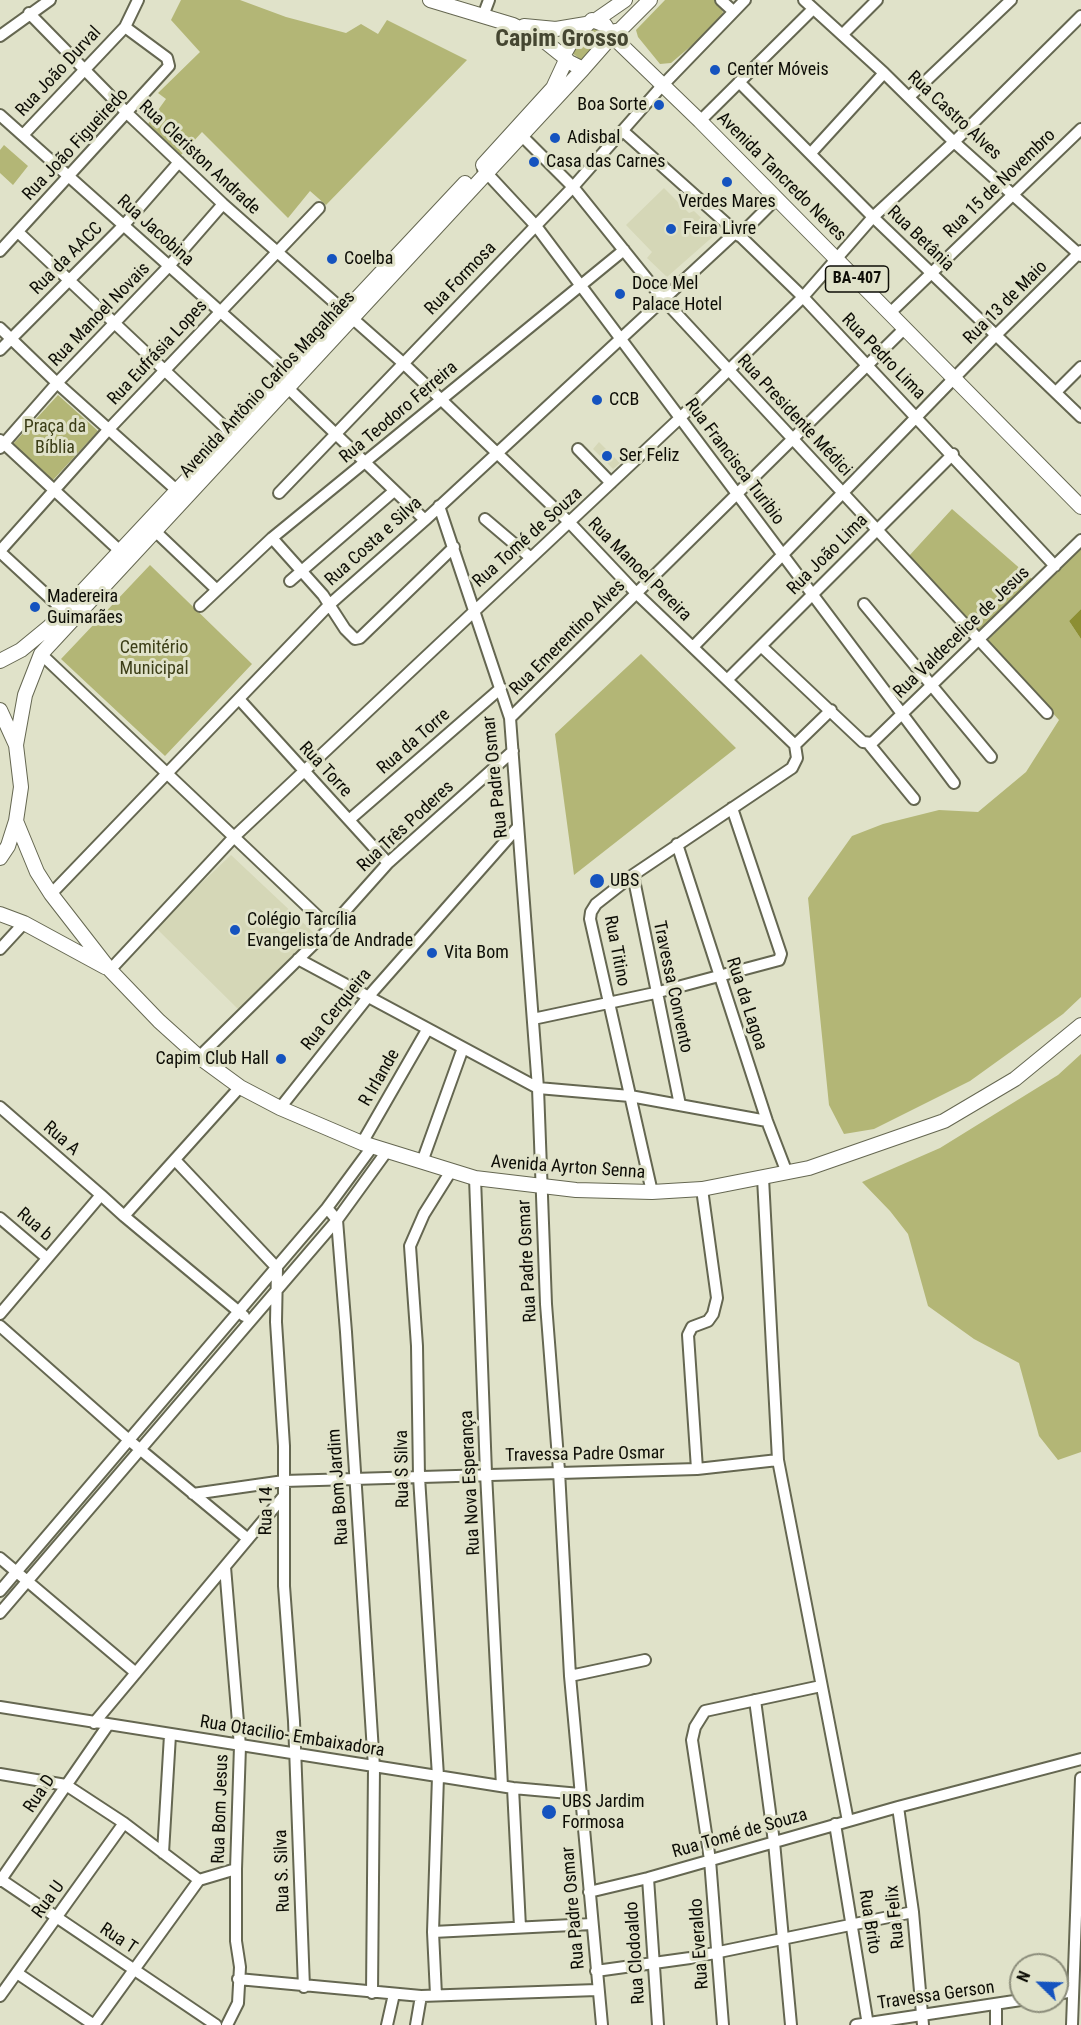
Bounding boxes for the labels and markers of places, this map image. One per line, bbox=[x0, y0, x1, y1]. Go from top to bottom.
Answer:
place label: Center Móveis bbox=[727, 59, 829, 81]
marker: Center Móveis bbox=[708, 63, 722, 77]
place label: Boa Sorte bbox=[577, 94, 647, 116]
marker: Boa Sorte bbox=[652, 98, 666, 112]
place label: Adisbal bbox=[567, 127, 620, 149]
marker: Adisbal bbox=[548, 131, 562, 145]
place label: Casa das Carnes bbox=[546, 151, 665, 173]
marker: Casa das Carnes bbox=[527, 155, 541, 169]
marker: Verdes Mares bbox=[720, 175, 734, 189]
place label: Verdes Mares bbox=[678, 191, 776, 213]
place label: Feira Livre bbox=[683, 218, 756, 240]
marker: Feira Livre bbox=[664, 222, 678, 236]
place label: Coelba bbox=[344, 248, 393, 270]
marker: Coelba bbox=[325, 252, 339, 266]
place label: Doce Mel Palace Hotel bbox=[632, 273, 722, 316]
marker: Doce Mel Palace Hotel bbox=[613, 287, 627, 301]
place label: CCB bbox=[609, 389, 639, 411]
marker: CCB bbox=[590, 393, 604, 407]
place label: Ser Feliz bbox=[619, 445, 679, 467]
marker: Ser Feliz bbox=[600, 449, 614, 463]
place label: Madereira Guimarães bbox=[47, 586, 123, 628]
marker: Madereira Guimarães bbox=[28, 600, 42, 614]
place label: UBS bbox=[610, 870, 639, 892]
marker: UBS bbox=[588, 872, 606, 890]
place label: Colégio Tarcília Evangelista de Andrade bbox=[247, 909, 413, 952]
marker: Colégio Tarcília Evangelista de Andrade bbox=[228, 923, 242, 937]
place label: Vita Bom bbox=[444, 942, 509, 964]
marker: Vita Bom bbox=[425, 946, 439, 960]
place label: Capim Club Hall bbox=[155, 1048, 269, 1070]
marker: Capim Club Hall bbox=[274, 1052, 288, 1066]
place label: UBS Jardim Formosa bbox=[562, 1791, 645, 1834]
marker: UBS Jardim Formosa bbox=[540, 1803, 558, 1821]

